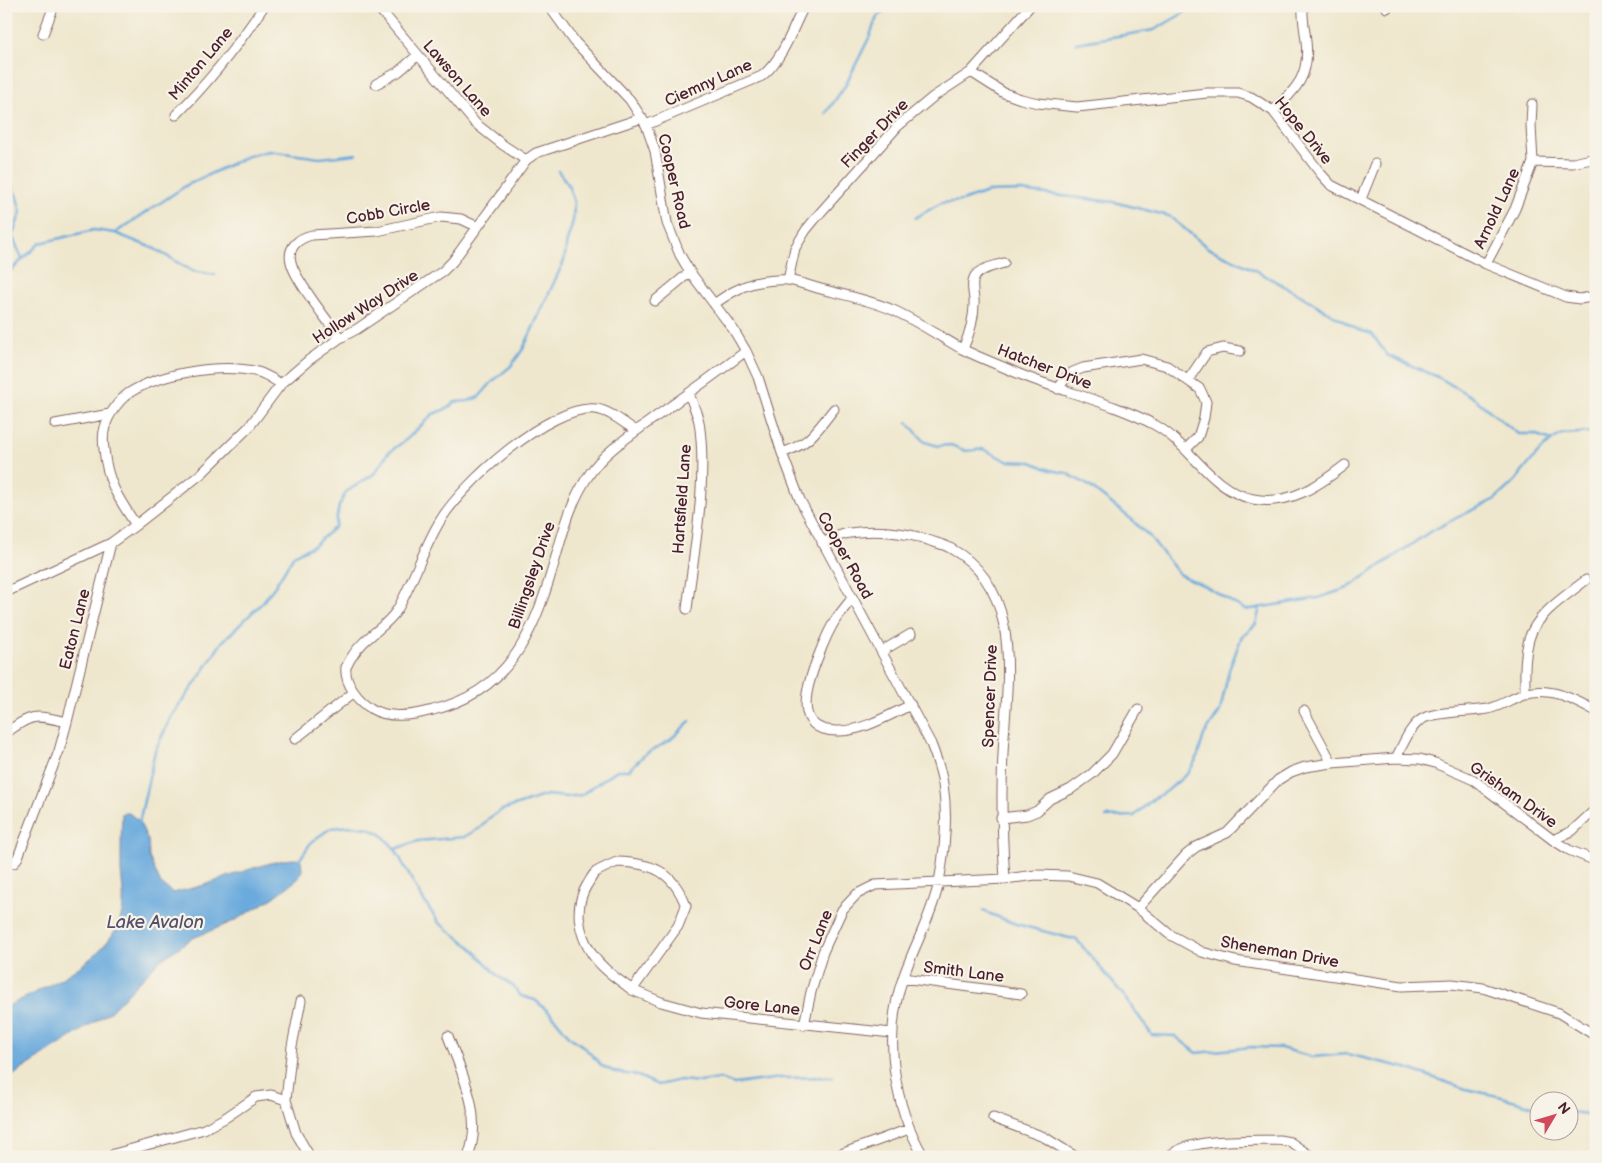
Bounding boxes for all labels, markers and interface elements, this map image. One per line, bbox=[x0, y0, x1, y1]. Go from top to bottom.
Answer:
street label: Minton Lane bbox=[165, 23, 238, 104]
street label: Lawson Lane bbox=[418, 37, 496, 122]
street label: Ciemny Lane bbox=[662, 55, 756, 111]
street label: Hope Drive bbox=[1270, 93, 1336, 169]
street label: Finger Drive bbox=[837, 95, 913, 173]
street label: Cooper Road bbox=[653, 132, 694, 231]
street label: Arnold Lane bbox=[1470, 165, 1525, 252]
street label: Cobb Circle bbox=[345, 196, 432, 229]
street label: Hollow Way Drive bbox=[309, 266, 423, 348]
street label: Hatcher Drive bbox=[994, 341, 1095, 394]
street label: Hartsfield Lane bbox=[669, 443, 696, 555]
street label: Cooper Road bbox=[813, 509, 877, 603]
street label: Billingsley Drive bbox=[505, 519, 560, 632]
street label: Eaton Lane bbox=[56, 586, 95, 672]
street label: Spencer Drive bbox=[979, 644, 1002, 748]
street label: Grisham Drive bbox=[1466, 758, 1561, 833]
street label: Orr Lane bbox=[796, 907, 837, 974]
water label: Lake Avalon bbox=[106, 912, 204, 933]
street label: Sheneman Drive bbox=[1219, 933, 1341, 972]
street label: Smith Lane bbox=[922, 958, 1006, 987]
street label: Gore Lane bbox=[723, 993, 801, 1020]
north arrow bbox=[1530, 1090, 1580, 1140]
text: N bbox=[1554, 1099, 1574, 1118]

